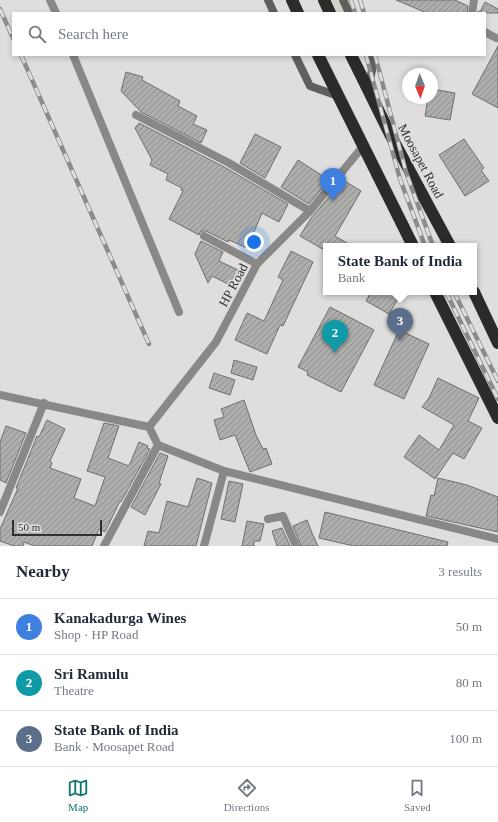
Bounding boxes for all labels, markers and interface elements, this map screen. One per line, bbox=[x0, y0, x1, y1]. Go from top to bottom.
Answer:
search box bbox=[12, 12, 486, 56]
icon: search bbox=[26, 23, 48, 45]
text: Search here bbox=[58, 26, 128, 42]
north arrow bbox=[402, 68, 438, 104]
street label: Moosapet Road bbox=[395, 121, 447, 201]
pin: 1 bbox=[320, 168, 346, 201]
your location bbox=[244, 232, 264, 252]
popup bbox=[323, 243, 477, 295]
text: State Bank of India bbox=[338, 253, 462, 269]
street label: HP Road bbox=[215, 260, 251, 309]
text: Bank bbox=[338, 270, 365, 285]
pin: 3 bbox=[387, 308, 413, 341]
pin: 2 bbox=[322, 320, 348, 353]
scale bar bbox=[12, 518, 102, 537]
text: 50 m bbox=[18, 521, 40, 533]
text: Nearby bbox=[16, 562, 70, 581]
text: 3 results bbox=[438, 564, 482, 579]
text: Kanakadurga Wines bbox=[54, 610, 186, 626]
text: 1 bbox=[26, 619, 32, 634]
text: 50 m bbox=[456, 619, 482, 634]
text: Shop · HP Road bbox=[54, 627, 138, 642]
text: Sri Ramulu bbox=[54, 666, 129, 682]
text: 2 bbox=[26, 675, 32, 690]
text: 80 m bbox=[456, 675, 482, 690]
text: Theatre bbox=[54, 683, 94, 698]
text: State Bank of India bbox=[54, 722, 179, 738]
text: 3 bbox=[26, 731, 32, 746]
text: 100 m bbox=[449, 731, 482, 746]
text: Bank · Moosapet Road bbox=[54, 739, 174, 754]
tab: Map bbox=[67, 777, 89, 813]
tab: Directions bbox=[224, 777, 269, 813]
tab: Saved bbox=[404, 777, 431, 813]

